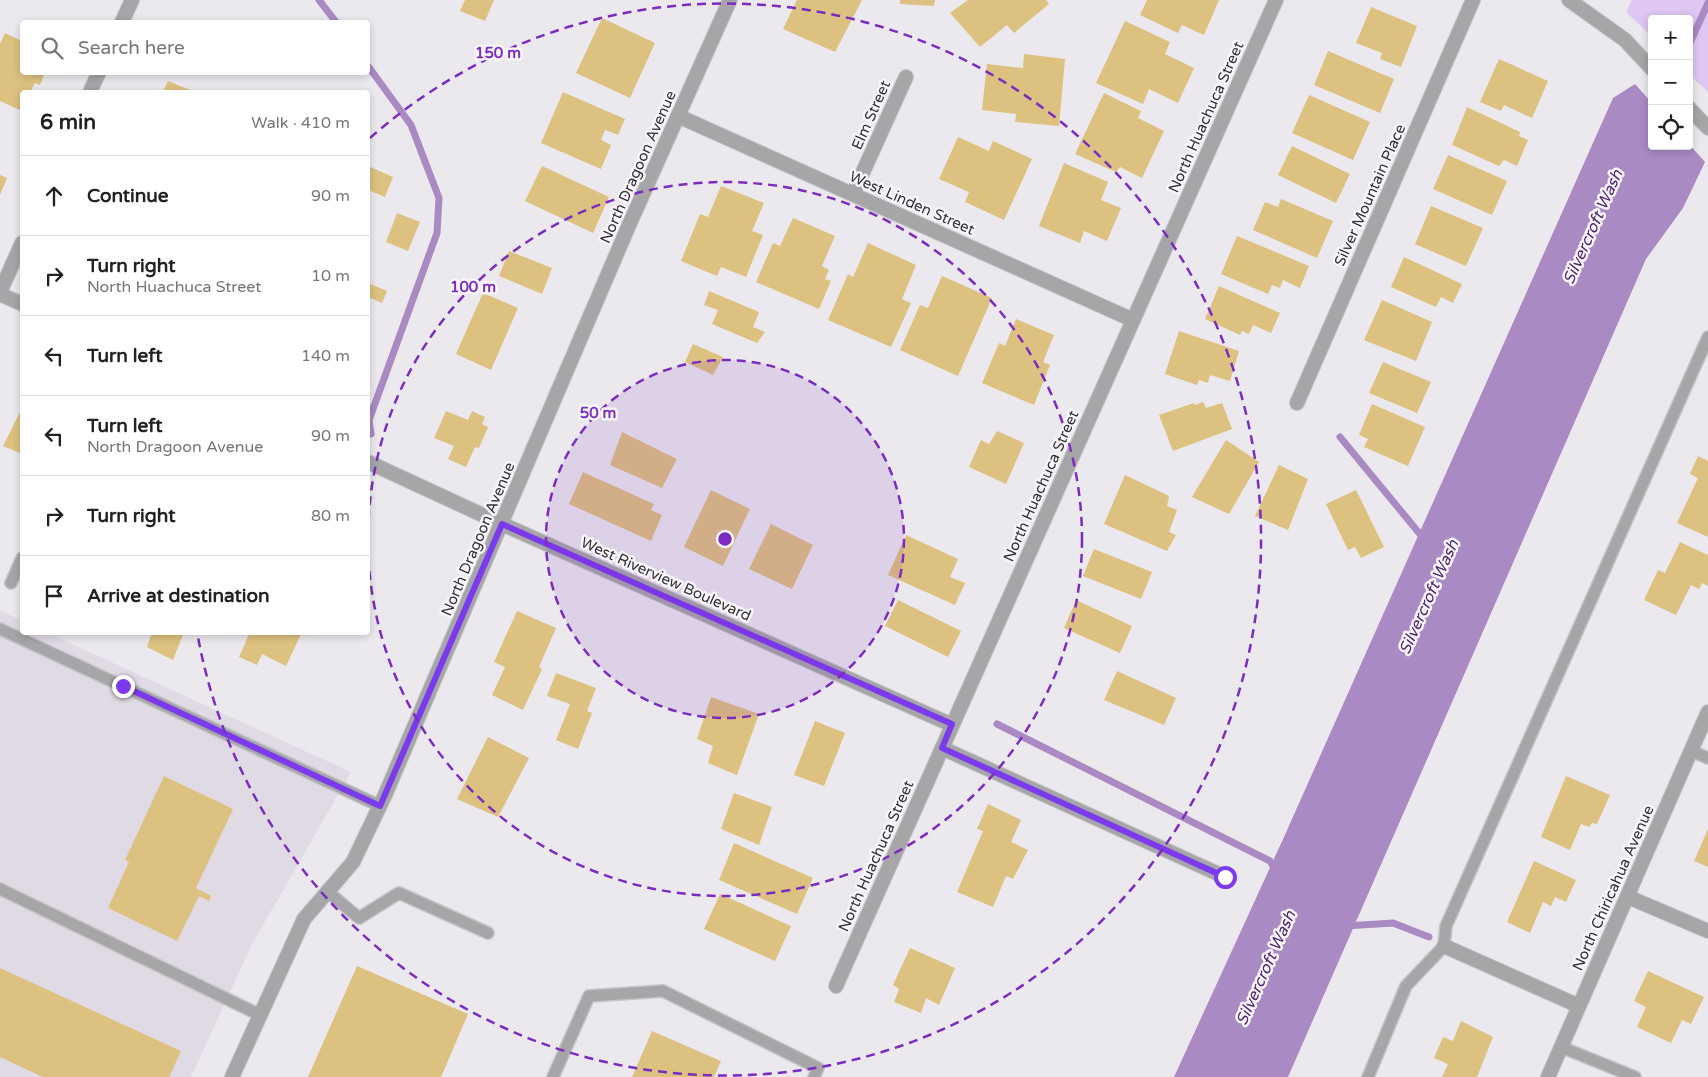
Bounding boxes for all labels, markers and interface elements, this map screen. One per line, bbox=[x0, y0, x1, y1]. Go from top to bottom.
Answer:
map controls bbox=[1648, 15, 1693, 150]
button: + bbox=[1648, 15, 1693, 60]
search box bbox=[20, 20, 370, 75]
icon: search bbox=[38, 34, 66, 62]
text: Search here bbox=[78, 37, 185, 59]
street label: North Huachuca Street bbox=[1165, 38, 1248, 195]
text: 150 m bbox=[475, 44, 521, 62]
button: − bbox=[1648, 60, 1693, 105]
street label: Elm Street bbox=[848, 77, 894, 152]
street label: North Dragoon Avenue bbox=[596, 88, 680, 246]
button: locate bbox=[1648, 105, 1693, 150]
text: 6 min bbox=[40, 110, 96, 135]
text: Walk · 410 m bbox=[251, 113, 350, 133]
street label: Silver Mountain Place bbox=[1331, 121, 1409, 269]
water label: Silvercroft Wash bbox=[1559, 165, 1628, 287]
street label: West Linden Street bbox=[847, 167, 978, 239]
icon: ahead bbox=[40, 182, 68, 210]
text: Continue bbox=[87, 185, 169, 207]
text: 90 m bbox=[311, 186, 350, 206]
text: Turn right bbox=[87, 255, 175, 277]
icon: right bbox=[40, 262, 68, 290]
text: 10 m bbox=[311, 266, 350, 286]
text: North Huachuca Street bbox=[87, 277, 261, 297]
text: 100 m bbox=[450, 278, 496, 296]
icon: left bbox=[40, 342, 68, 370]
text: Turn left bbox=[87, 345, 163, 367]
text: 140 m bbox=[301, 346, 350, 366]
text: 50 m bbox=[580, 404, 616, 422]
street label: North Huachuca Street bbox=[1000, 407, 1083, 564]
text: Turn left bbox=[87, 415, 163, 437]
icon: left bbox=[40, 422, 68, 450]
text: 90 m bbox=[311, 426, 350, 446]
text: North Dragoon Avenue bbox=[87, 437, 263, 457]
street label: North Dragoon Avenue bbox=[437, 459, 519, 619]
icon: right bbox=[40, 502, 68, 530]
text: Turn right bbox=[87, 505, 175, 527]
text: 80 m bbox=[311, 506, 350, 526]
centre of rings bbox=[716, 530, 734, 548]
street label: West Riverview Boulevard bbox=[578, 533, 754, 625]
water label: Silvercroft Wash bbox=[1395, 535, 1464, 657]
icon: arrive bbox=[40, 582, 68, 610]
text: Arrive at destination bbox=[87, 585, 270, 607]
route end bbox=[112, 675, 135, 698]
street label: North Huachuca Street bbox=[835, 777, 918, 934]
street label: North Chiricahua Avenue bbox=[1568, 803, 1658, 973]
route start bbox=[1214, 866, 1237, 889]
water label: Silvercroft Wash bbox=[1232, 906, 1301, 1028]

